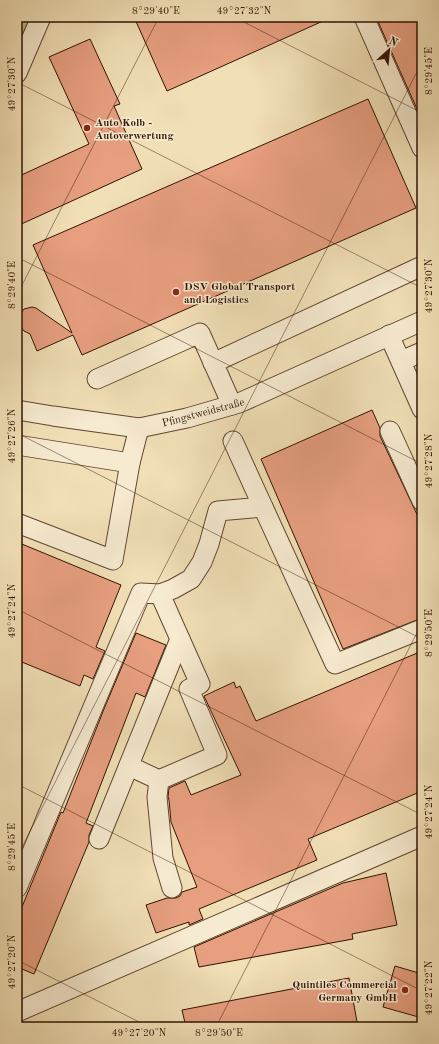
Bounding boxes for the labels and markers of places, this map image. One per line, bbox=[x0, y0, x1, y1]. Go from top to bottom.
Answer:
place label: Auto Kolb - Autoverwertung bbox=[95, 118, 174, 142]
marker: Auto Kolb - Autoverwertung bbox=[82, 123, 92, 133]
place label: DSV Global Transport and Logistics bbox=[184, 282, 295, 306]
marker: DSV Global Transport and Logistics bbox=[171, 287, 181, 297]
place label: Quintiles Commercial Germany GmbH bbox=[292, 980, 398, 1004]
marker: Quintiles Commercial Germany GmbH bbox=[400, 985, 410, 995]

